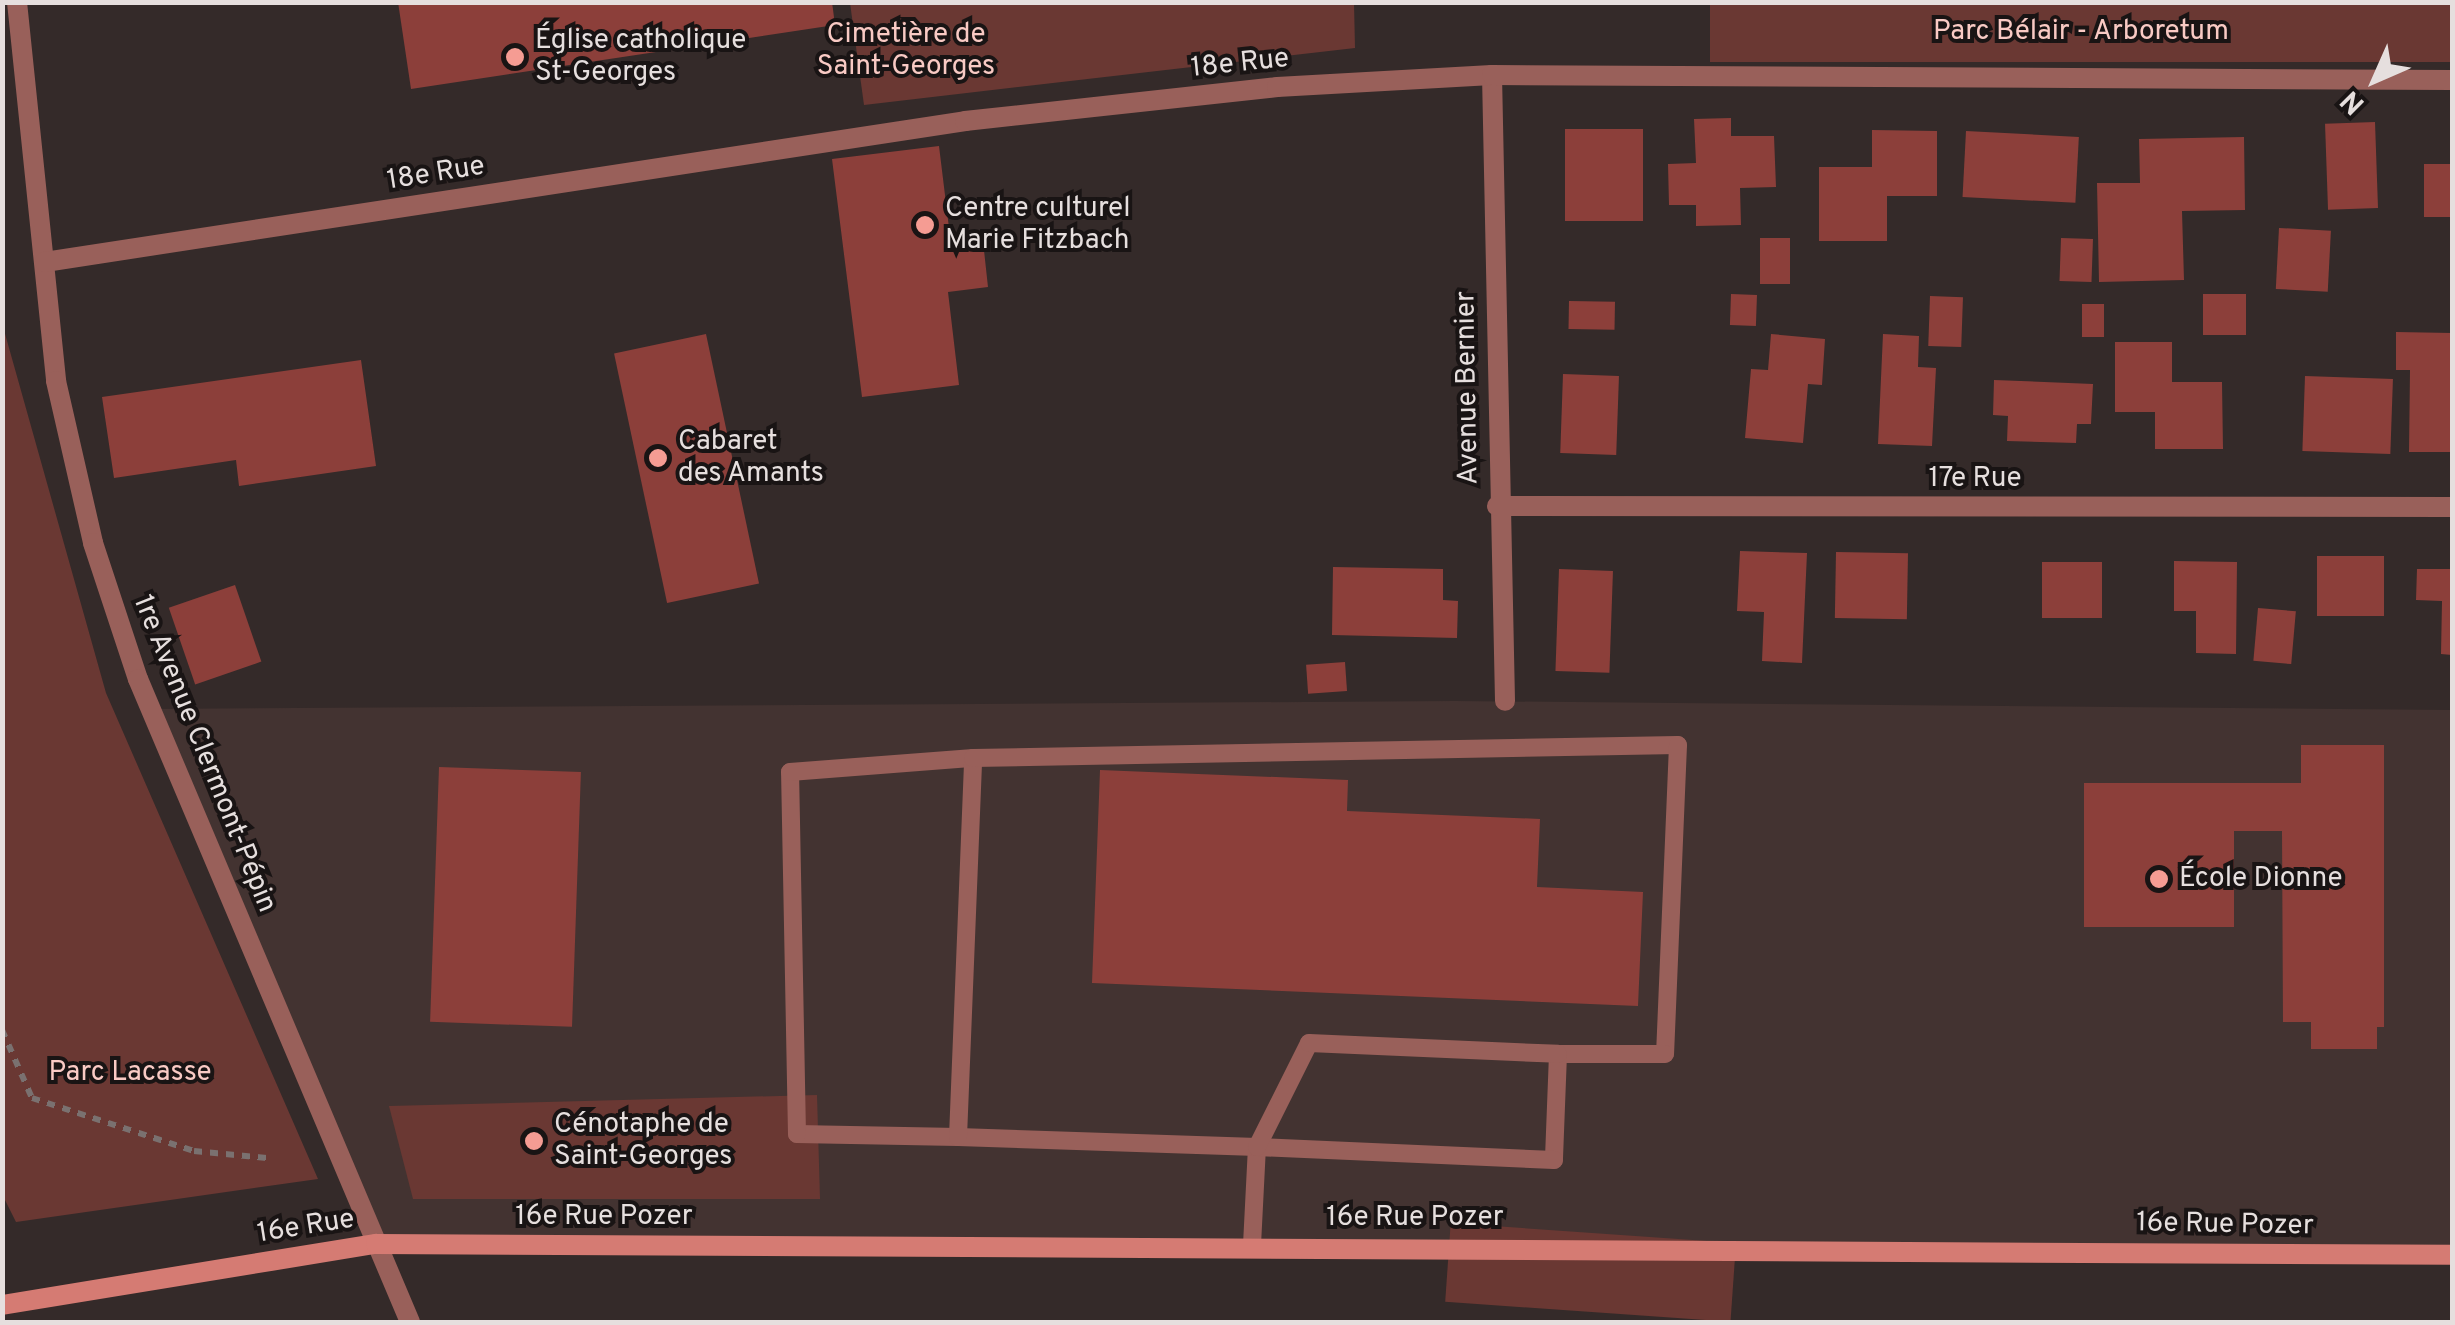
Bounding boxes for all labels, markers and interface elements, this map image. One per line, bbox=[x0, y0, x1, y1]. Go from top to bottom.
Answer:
park label: Parc Bélair - Arboretum bbox=[1933, 15, 2229, 49]
park label: Cimetière de Saint-Georges bbox=[817, 18, 995, 84]
place label: Église catholique St-Georges bbox=[535, 24, 746, 90]
north arrow bbox=[2325, 30, 2425, 130]
street label: 18e Rue bbox=[1189, 42, 1291, 86]
marker: Église catholique St-Georges bbox=[504, 46, 526, 68]
text: N bbox=[2334, 81, 2374, 121]
street label: 18e Rue bbox=[385, 150, 487, 198]
place label: Centre culturel Marie Fitzbach bbox=[945, 192, 1130, 258]
marker: Centre culturel Marie Fitzbach bbox=[914, 214, 936, 236]
street label: Avenue Bernier bbox=[1450, 291, 1486, 485]
place label: Cabaret des Amants bbox=[678, 425, 825, 491]
marker: Cabaret des Amants bbox=[647, 447, 669, 469]
street label: 17e Rue bbox=[1929, 462, 2021, 496]
street label: 1re Avenue Clermont-Pépin bbox=[125, 590, 283, 918]
place label: École Dionne bbox=[2179, 862, 2343, 896]
marker: École Dionne bbox=[2148, 868, 2170, 890]
park label: Parc Lacasse bbox=[48, 1056, 212, 1090]
place label: Cénotaphe de Saint-Georges bbox=[554, 1108, 732, 1174]
marker: Cénotaphe de Saint-Georges bbox=[523, 1130, 545, 1152]
street label: 16e Rue Pozer bbox=[515, 1200, 693, 1234]
street label: 16e Rue Pozer bbox=[1326, 1201, 1504, 1235]
street label: 16e Rue bbox=[255, 1203, 357, 1251]
street label: 16e Rue Pozer bbox=[2136, 1207, 2314, 1243]

